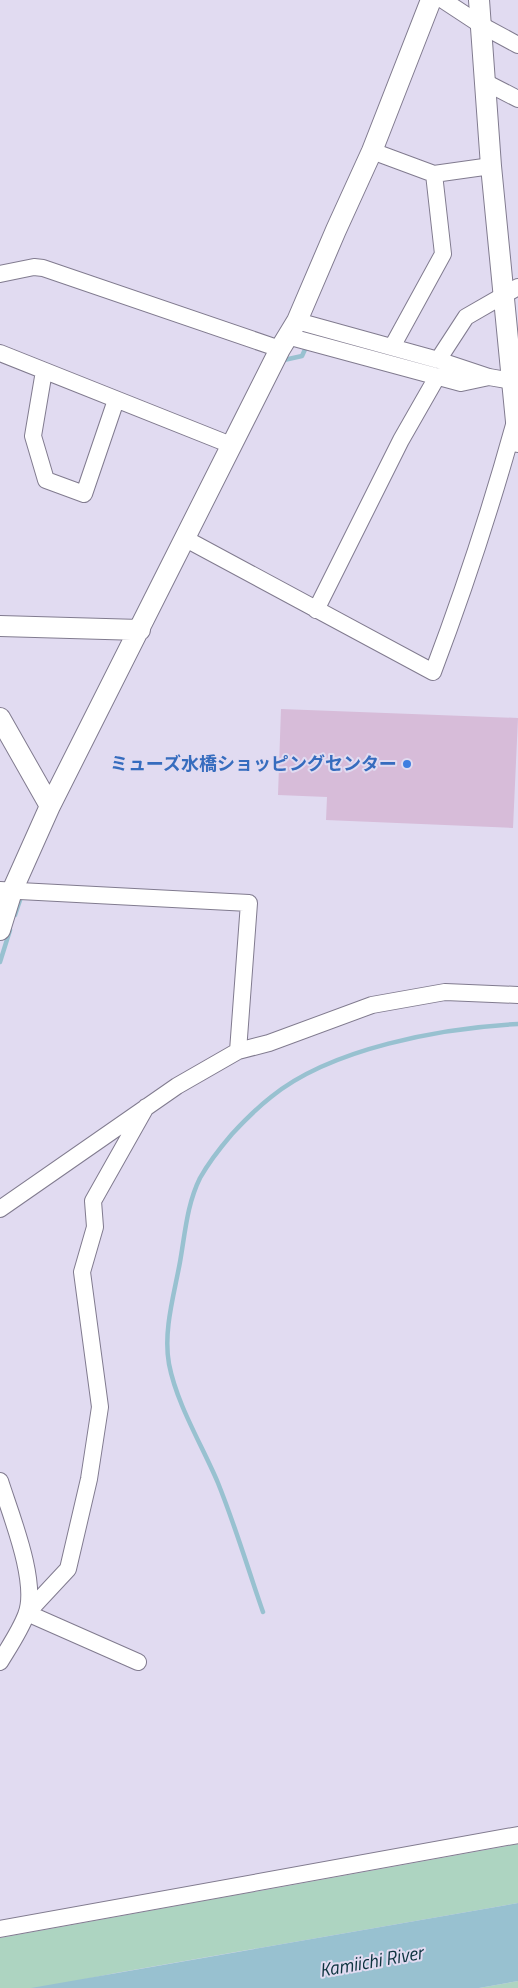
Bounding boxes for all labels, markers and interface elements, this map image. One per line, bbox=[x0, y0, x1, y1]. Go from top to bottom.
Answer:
place label: ミューズ水橋ショッピングセンター bbox=[110, 750, 397, 777]
marker: ミューズ水橋ショッピングセンター bbox=[401, 758, 413, 770]
water label: Kamiichi River bbox=[317, 1937, 427, 1984]

